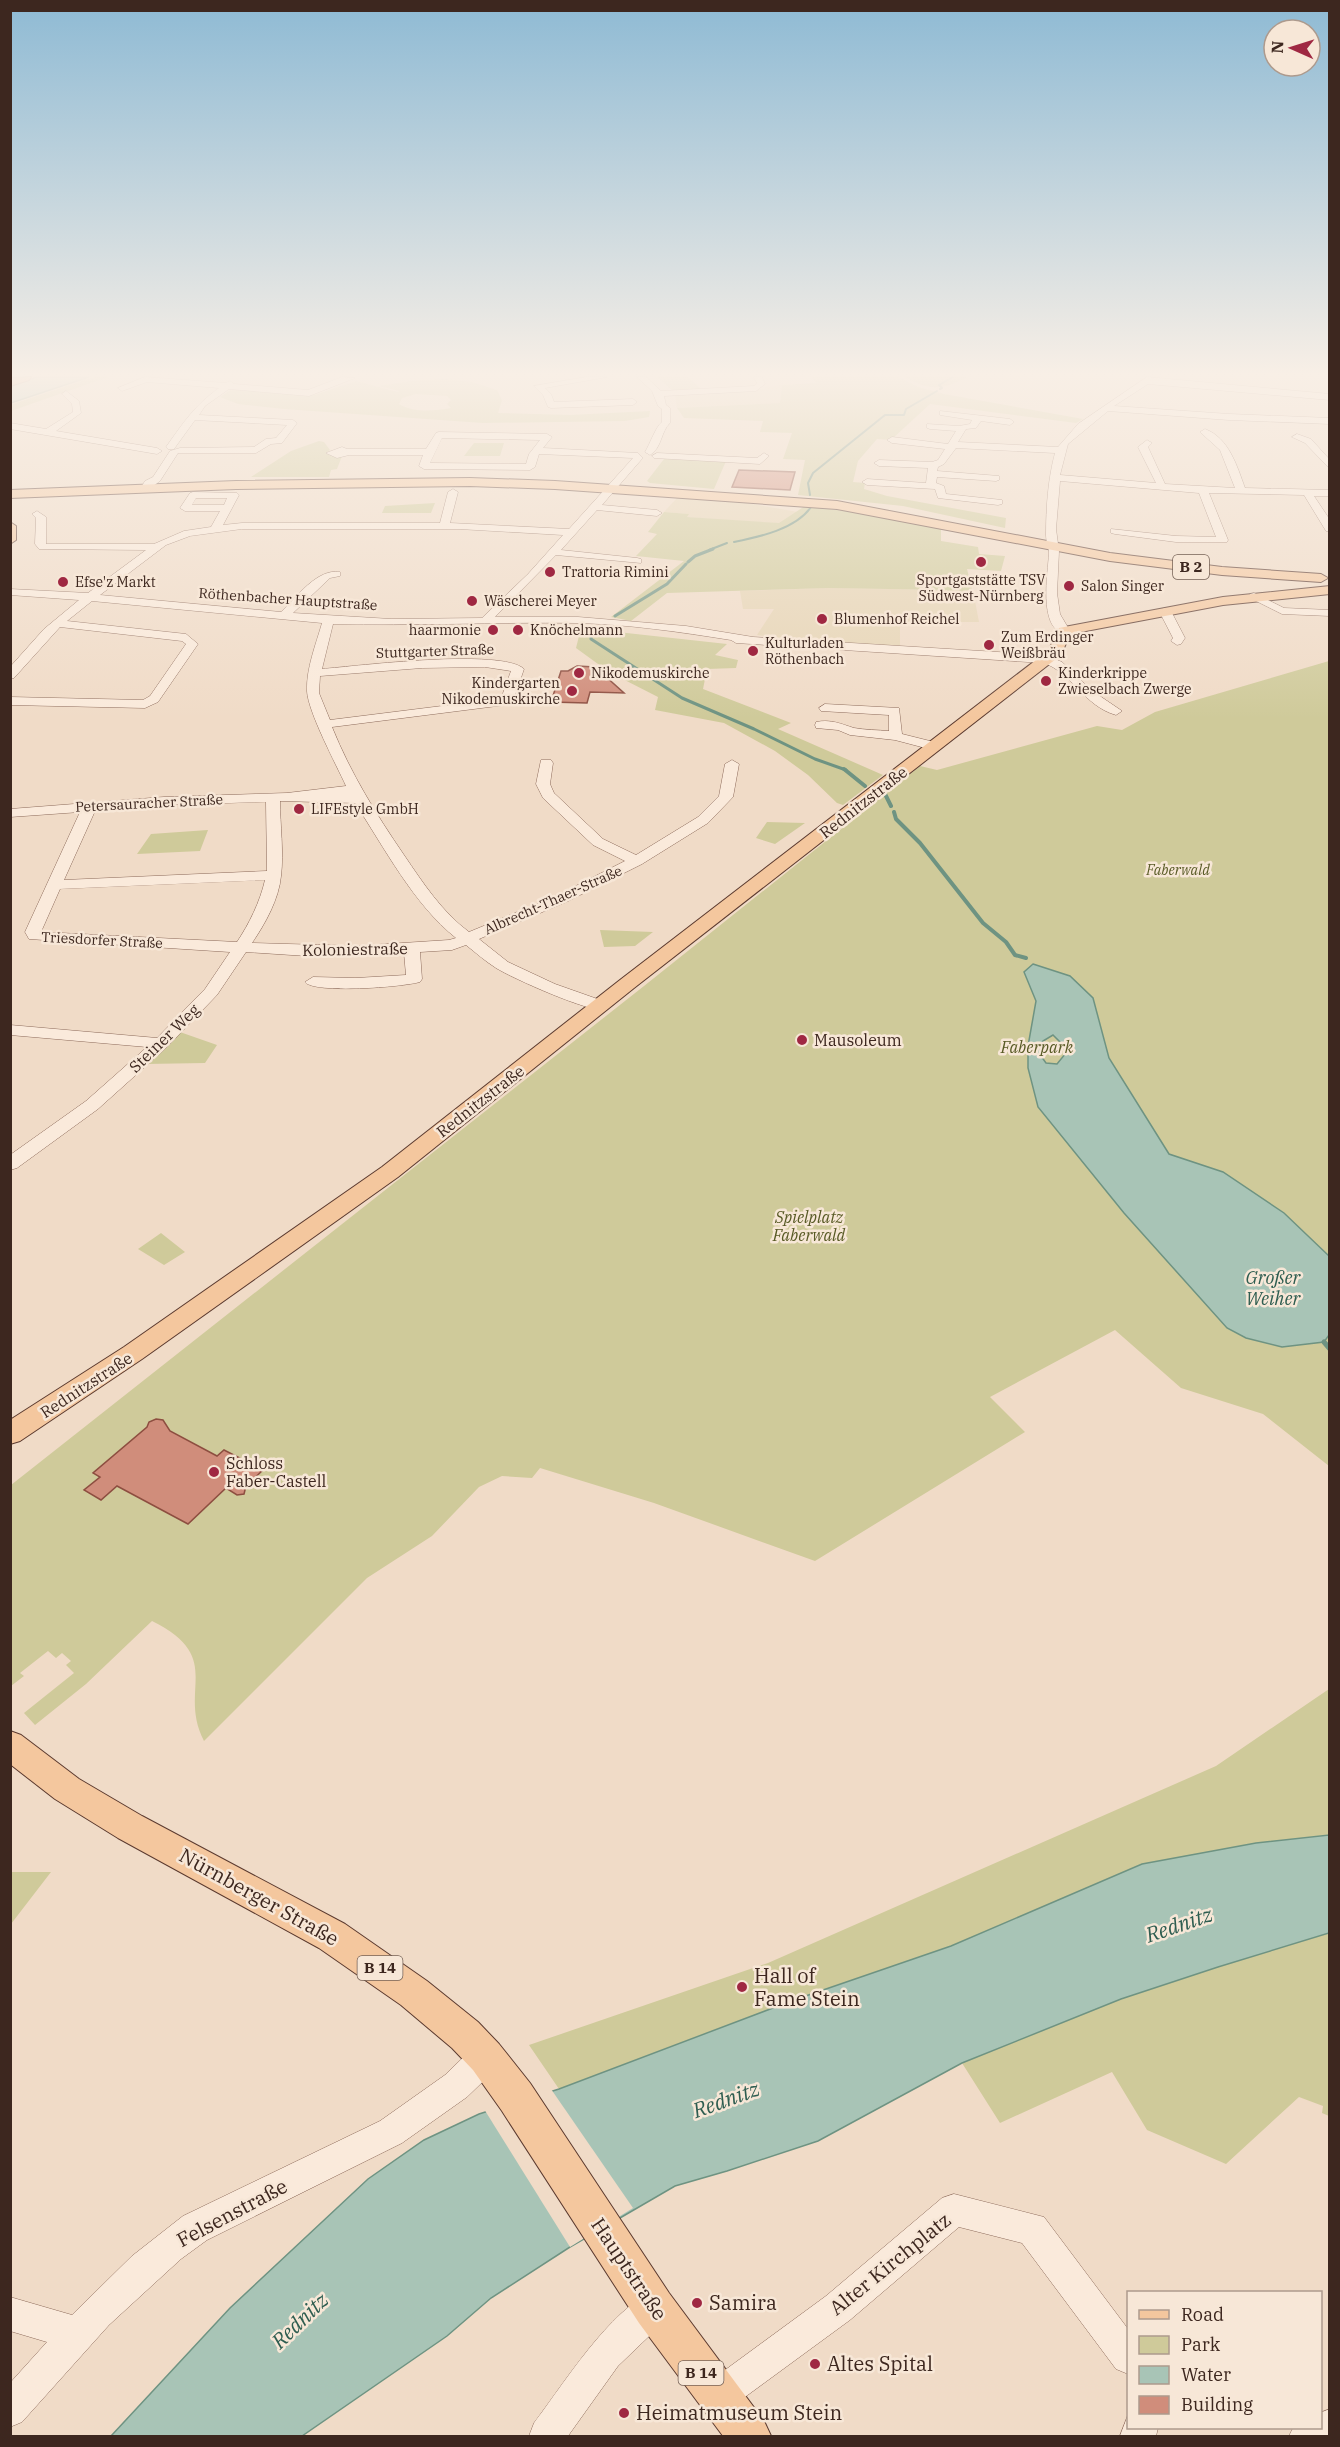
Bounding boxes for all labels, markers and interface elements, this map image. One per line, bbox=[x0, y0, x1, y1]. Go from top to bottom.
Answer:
north arrow bbox=[1262, 18, 1322, 78]
text: N bbox=[1267, 40, 1287, 54]
marker: Sportgaststätte TSV Südwest-Nürnberg bbox=[974, 555, 988, 569]
road number: B 2 bbox=[1173, 555, 1209, 579]
place label: Trattoria Rimini bbox=[562, 563, 669, 581]
marker: Trattoria Rimini bbox=[543, 565, 557, 579]
place label: Sportgaststätte TSV Südwest-Nürnberg bbox=[917, 571, 1045, 605]
place label: Efse'z Markt bbox=[75, 573, 156, 591]
marker: Efse'z Markt bbox=[56, 575, 70, 589]
place label: Salon Singer bbox=[1081, 577, 1165, 595]
marker: Salon Singer bbox=[1062, 579, 1076, 593]
street label: Röthenbacher Hauptstraße bbox=[198, 584, 378, 614]
place label: Wäscherei Meyer bbox=[484, 592, 597, 610]
marker: Wäscherei Meyer bbox=[465, 594, 479, 608]
place label: Blumenhof Reichel bbox=[834, 610, 959, 628]
marker: Blumenhof Reichel bbox=[815, 612, 829, 626]
place label: haarmonie bbox=[409, 621, 481, 639]
place label: Knöchelmann bbox=[530, 621, 623, 639]
marker: haarmonie bbox=[486, 623, 500, 637]
marker: Knöchelmann bbox=[511, 623, 525, 637]
place label: Zum Erdinger Weißbräu bbox=[1001, 628, 1094, 662]
place label: Kulturladen Röthenbach bbox=[765, 634, 845, 668]
marker: Zum Erdinger Weißbräu bbox=[982, 638, 996, 652]
street label: Stuttgarter Straße bbox=[376, 640, 494, 662]
marker: Kulturladen Röthenbach bbox=[746, 644, 760, 658]
place label: Nikodemuskirche bbox=[591, 664, 709, 682]
place label: Kinderkrippe Zwieselbach Zwerge bbox=[1058, 664, 1192, 698]
marker: Nikodemuskirche bbox=[572, 666, 586, 680]
place label: Kindergarten Nikodemuskirche bbox=[442, 674, 560, 708]
marker: Kinderkrippe Zwieselbach Zwerge bbox=[1039, 674, 1053, 688]
marker: Kindergarten Nikodemuskirche bbox=[565, 684, 579, 698]
street label: Rednitzstraße bbox=[815, 762, 911, 842]
street label: Petersauracher Straße bbox=[75, 790, 223, 816]
place label: LIFEstyle GmbH bbox=[311, 800, 419, 818]
marker: LIFEstyle GmbH bbox=[292, 802, 306, 816]
street label: Albrecht-Thaer-Straße bbox=[481, 861, 625, 939]
park label: Faberwald bbox=[1145, 861, 1210, 879]
street label: Triesdorfer Straße bbox=[41, 928, 163, 952]
street label: Koloniestraße bbox=[302, 938, 408, 960]
street label: Steiner Weg bbox=[125, 999, 204, 1077]
place label: Mausoleum bbox=[814, 1030, 902, 1050]
marker: Mausoleum bbox=[795, 1033, 809, 1047]
park label: Faberpark bbox=[1000, 1037, 1074, 1057]
street label: Rednitzstraße bbox=[432, 1061, 528, 1141]
park label: Spielplatz Faberwald bbox=[772, 1207, 846, 1245]
water label: Großer Weiher bbox=[1246, 1266, 1302, 1310]
street label: Rednitzstraße bbox=[36, 1348, 136, 1422]
place label: Schloss Faber-Castell bbox=[226, 1453, 326, 1491]
marker: Schloss Faber-Castell bbox=[207, 1465, 221, 1479]
street label: Nürnberger Straße bbox=[175, 1841, 344, 1952]
water label: Rednitz bbox=[1141, 1899, 1216, 1949]
road number: B 14 bbox=[358, 1956, 403, 1980]
place label: Hall of Fame Stein bbox=[754, 1962, 860, 2012]
marker: Hall of Fame Stein bbox=[735, 1980, 749, 1994]
water label: Rednitz bbox=[688, 2074, 763, 2124]
street label: Felsenstraße bbox=[172, 2172, 292, 2253]
street label: Alter Kirchplatz bbox=[823, 2206, 956, 2321]
street label: Hauptstraße bbox=[585, 2212, 674, 2325]
water label: Rednitz bbox=[264, 2286, 334, 2355]
place label: Samira bbox=[709, 2289, 777, 2316]
legend bbox=[1127, 2291, 1322, 2429]
marker: Samira bbox=[690, 2296, 704, 2310]
text: Road bbox=[1181, 2303, 1224, 2326]
text: Park bbox=[1181, 2333, 1221, 2356]
place label: Altes Spital bbox=[827, 2350, 933, 2377]
marker: Altes Spital bbox=[808, 2357, 822, 2371]
road number: B 14 bbox=[678, 2361, 724, 2385]
text: Water bbox=[1181, 2363, 1231, 2386]
text: Building bbox=[1181, 2393, 1253, 2416]
place label: Heimatmuseum Stein bbox=[636, 2399, 842, 2426]
marker: Heimatmuseum Stein bbox=[617, 2406, 631, 2420]

